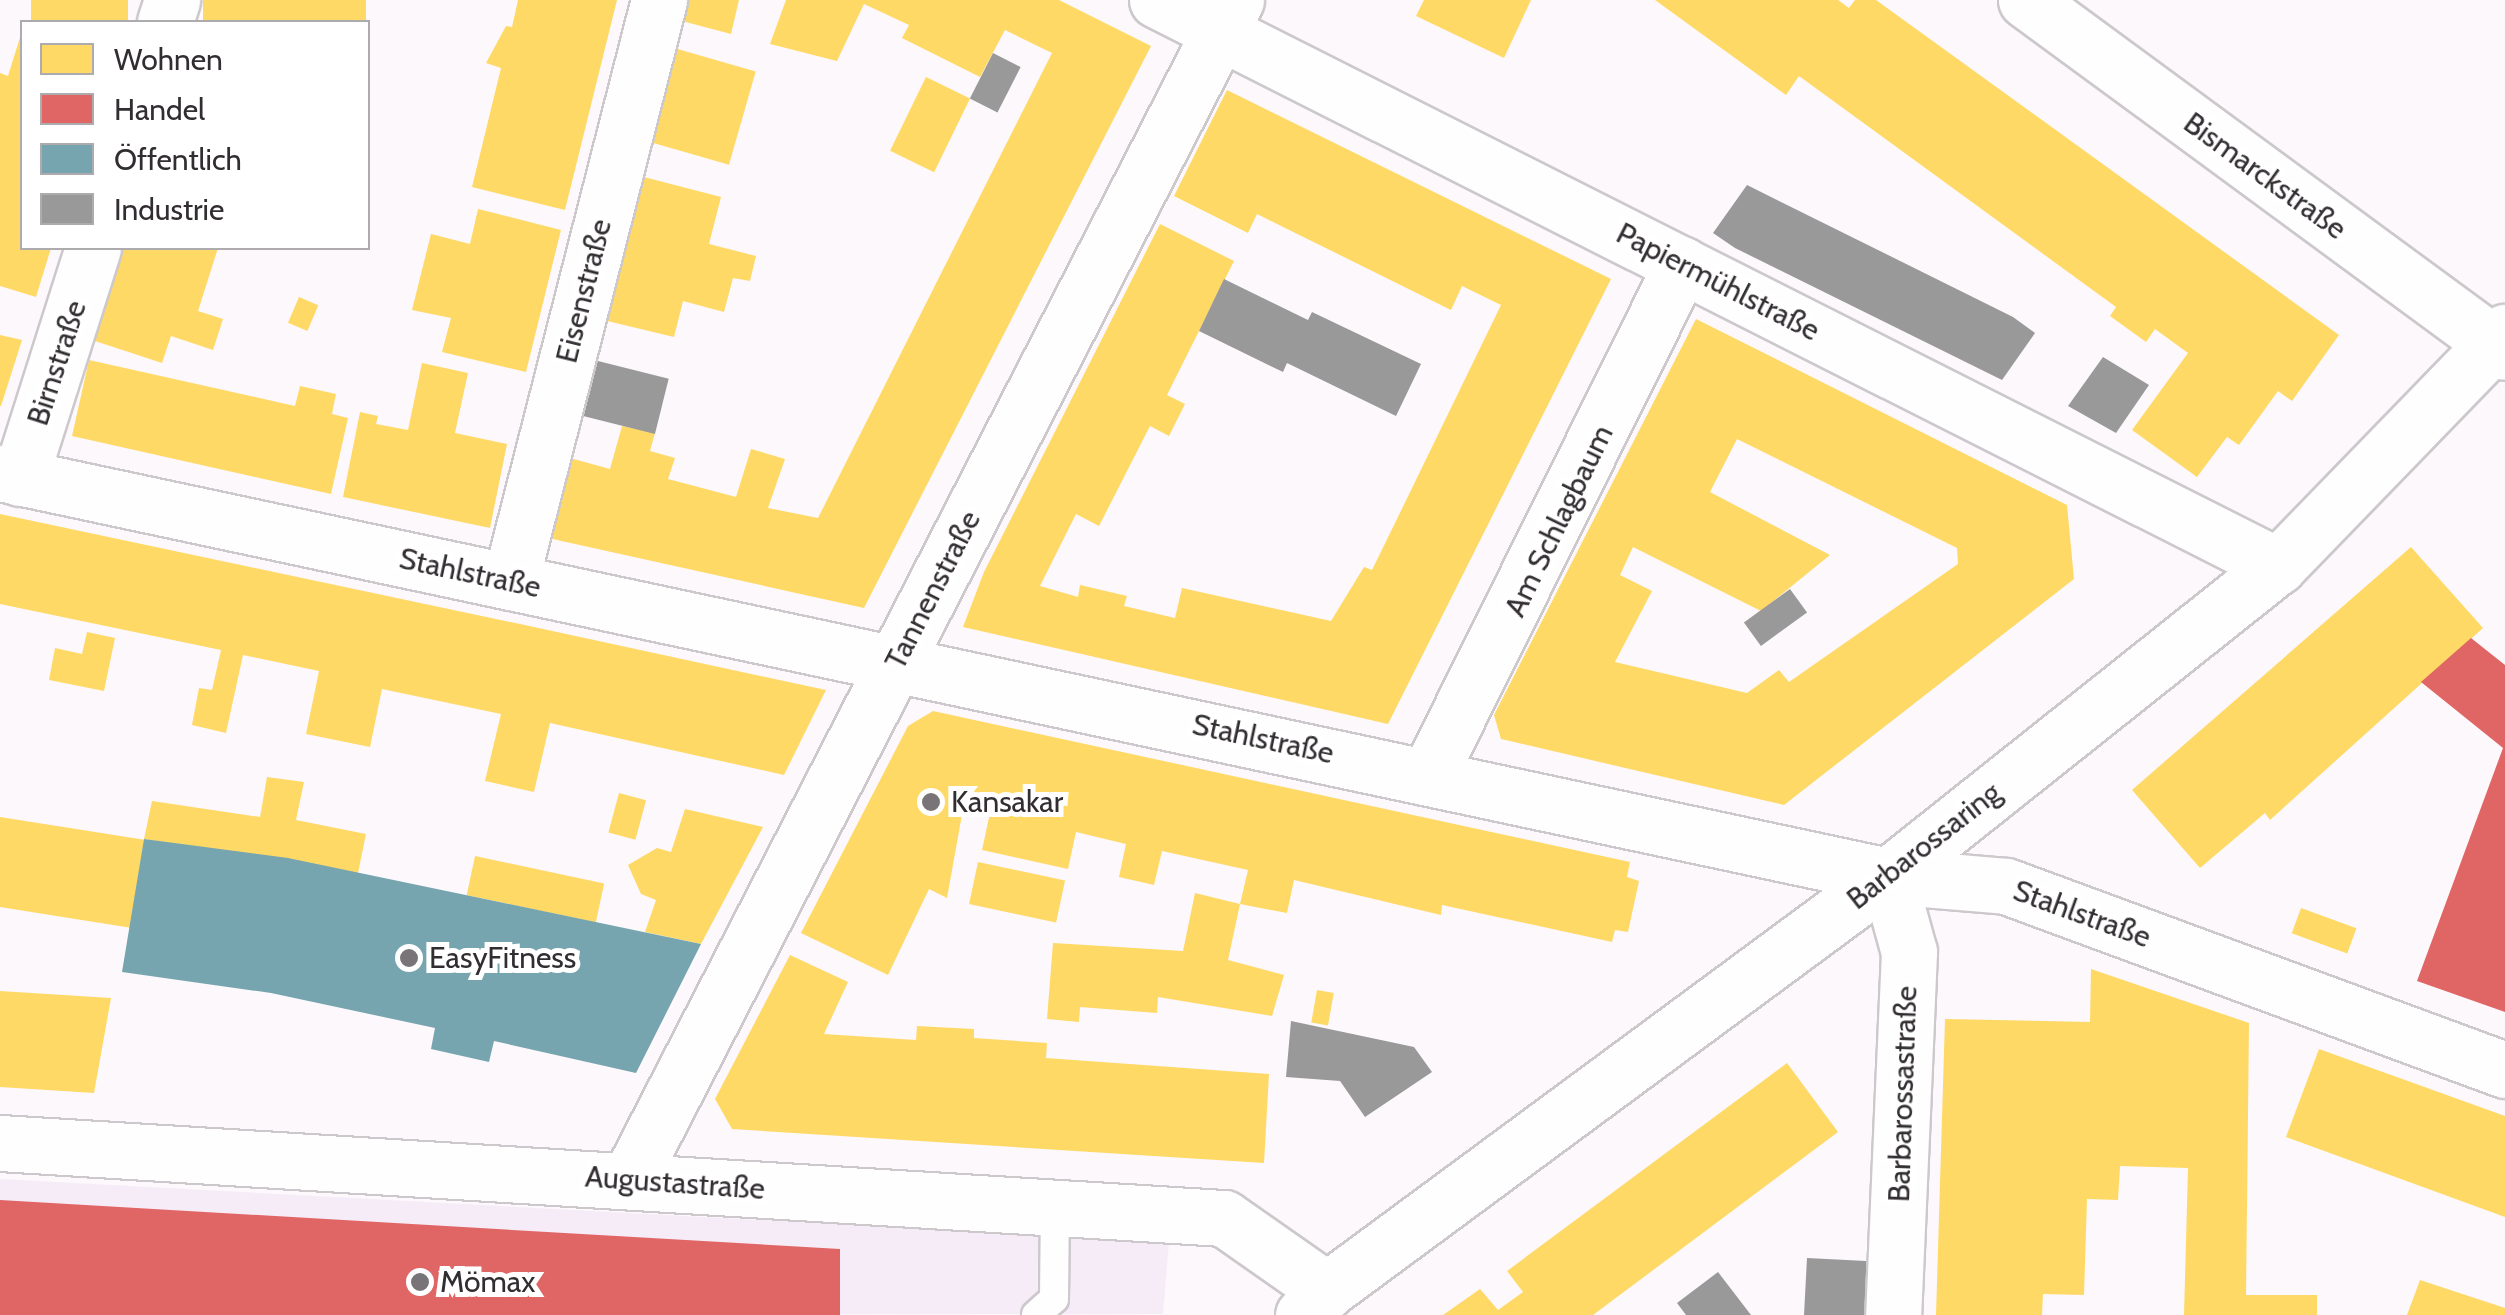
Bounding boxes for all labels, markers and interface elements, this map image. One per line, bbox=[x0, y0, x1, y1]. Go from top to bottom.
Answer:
legend bbox=[20, 20, 370, 250]
text: Wohnen bbox=[114, 41, 223, 78]
text: Handel bbox=[114, 91, 205, 128]
street label: Bismarckstraße bbox=[2177, 105, 2353, 247]
text: Öffentlich bbox=[114, 141, 242, 178]
text: Industrie bbox=[114, 191, 224, 228]
street label: Eisenstraße bbox=[549, 215, 619, 367]
street label: Papiermühlstraße bbox=[1610, 215, 1826, 349]
street label: Birnstraße bbox=[20, 296, 94, 430]
street label: Am Schlagbaum bbox=[1497, 419, 1621, 623]
street label: Tannenstraße bbox=[878, 505, 988, 675]
street label: Stahlstraße bbox=[396, 540, 544, 606]
street label: Stahlstraße bbox=[1189, 706, 1337, 772]
street label: Barbarossaring bbox=[1840, 775, 2008, 917]
place label: Kansakar bbox=[951, 784, 1063, 820]
marker: Kansakar bbox=[920, 791, 942, 813]
street label: Stahlstraße bbox=[2008, 873, 2156, 955]
place label: EasyFitness bbox=[429, 940, 576, 976]
marker: EasyFitness bbox=[398, 947, 420, 969]
street label: Barbarossastraße bbox=[1881, 985, 1925, 1203]
street label: Augustastraße bbox=[584, 1159, 766, 1207]
place label: Mömax bbox=[440, 1264, 535, 1300]
marker: Mömax bbox=[409, 1271, 431, 1293]

